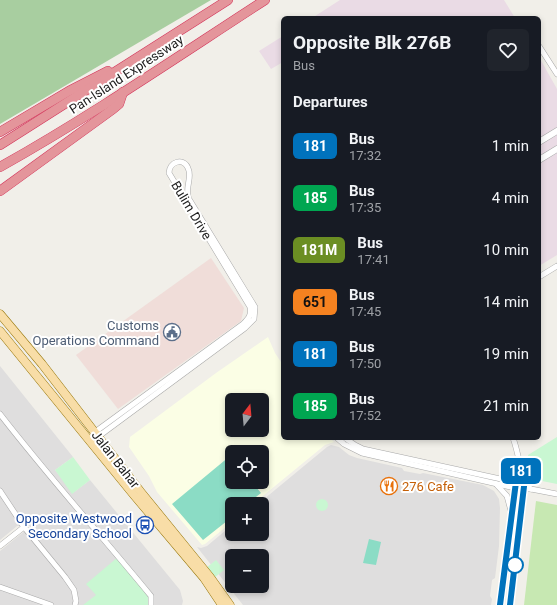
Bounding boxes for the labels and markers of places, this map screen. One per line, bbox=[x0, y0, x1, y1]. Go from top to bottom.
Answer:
place label: Customs Operations Command bbox=[32, 318, 159, 348]
public building icon: Customs Operations Command bbox=[162, 322, 182, 342]
restaurant icon: 276 Cafe bbox=[379, 476, 399, 496]
place label: 276 Cafe bbox=[402, 479, 454, 494]
place label: Opposite Westwood Secondary School bbox=[16, 511, 132, 541]
bus stop icon: Opposite Westwood Secondary School bbox=[135, 515, 155, 535]
unlabelled marker bbox=[506, 556, 524, 574]

